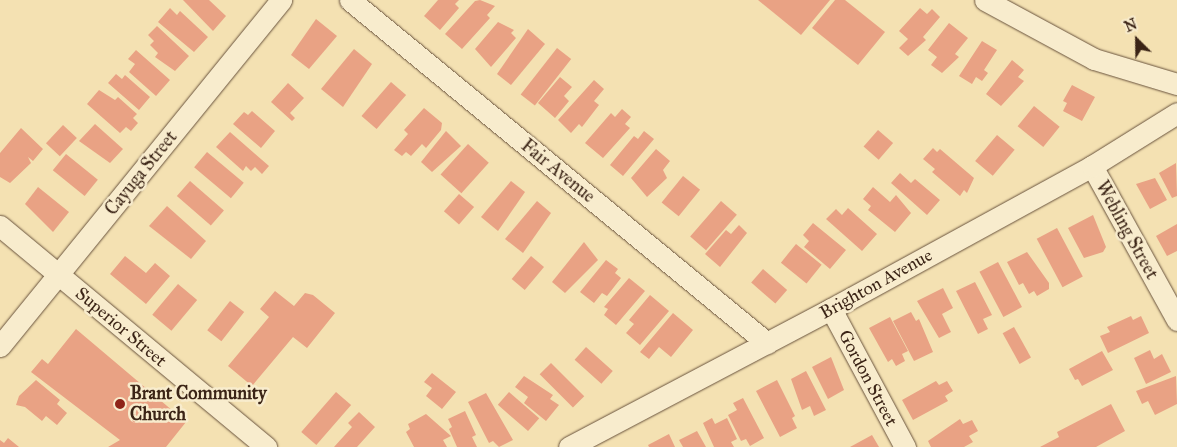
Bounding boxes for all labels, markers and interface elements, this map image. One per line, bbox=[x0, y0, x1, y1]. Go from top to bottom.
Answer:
north arrow bbox=[1112, 15, 1162, 65]
text: N bbox=[1122, 16, 1140, 36]
street label: Cayuga Street bbox=[100, 126, 182, 220]
street label: Fair Avenue bbox=[517, 135, 599, 207]
street label: Webling Street bbox=[1091, 177, 1163, 283]
street label: Brighton Avenue bbox=[816, 244, 936, 324]
street label: Superior Street bbox=[71, 283, 171, 371]
street label: Gordon Street bbox=[834, 326, 902, 430]
place label: Brant Community Church bbox=[130, 383, 267, 426]
marker: Brant Community Church bbox=[114, 398, 126, 410]

